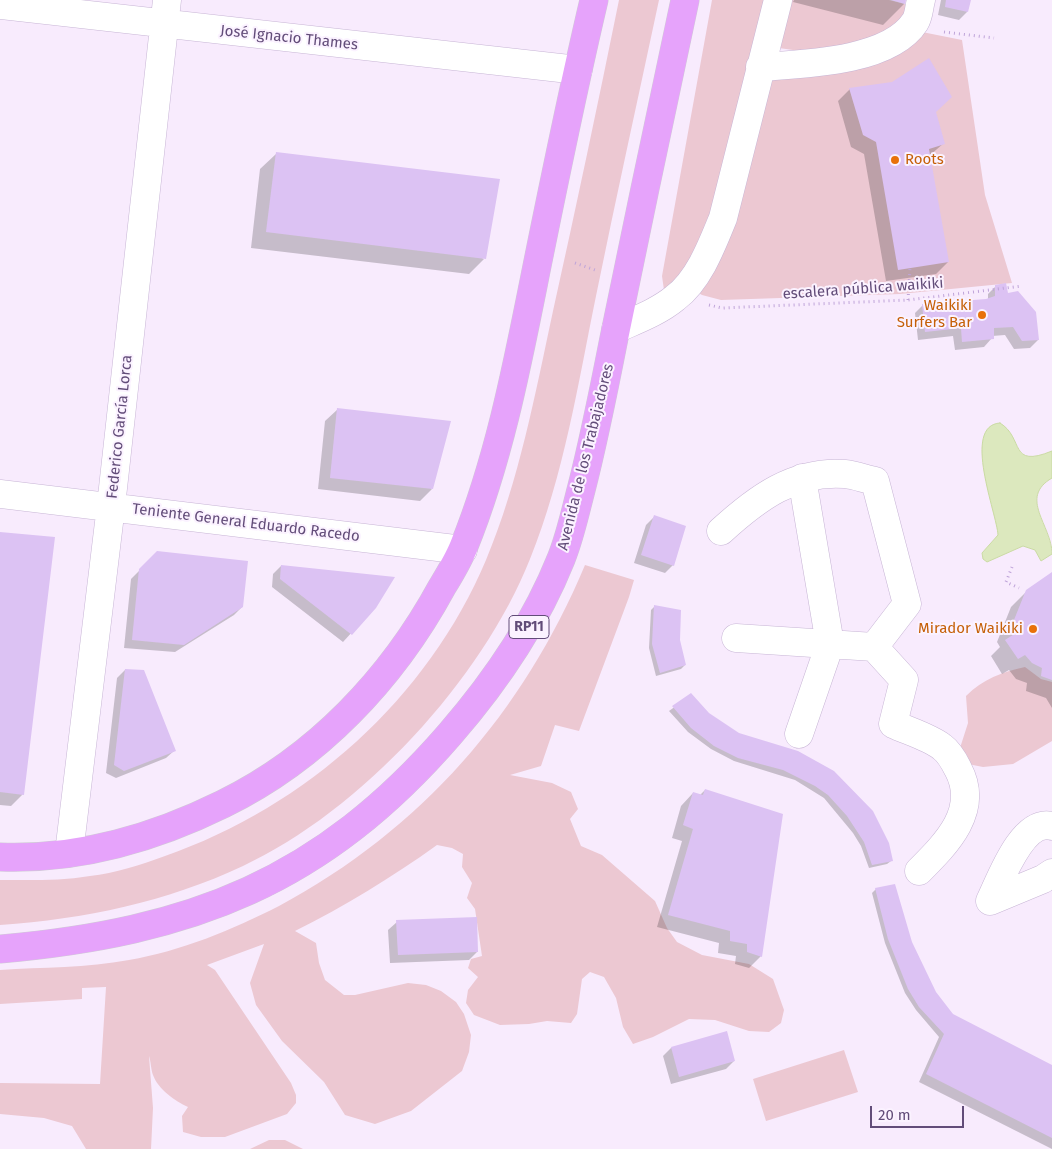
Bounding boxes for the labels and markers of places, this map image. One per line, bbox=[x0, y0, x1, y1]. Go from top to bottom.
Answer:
place label: Roots bbox=[905, 151, 944, 169]
marker: Roots bbox=[889, 154, 901, 166]
place label: Waikiki Surfers Bar bbox=[897, 297, 972, 332]
marker: Waikiki Surfers Bar bbox=[976, 309, 988, 321]
place label: Mirador Waikiki bbox=[918, 620, 1023, 638]
marker: Mirador Waikiki bbox=[1027, 623, 1039, 635]

